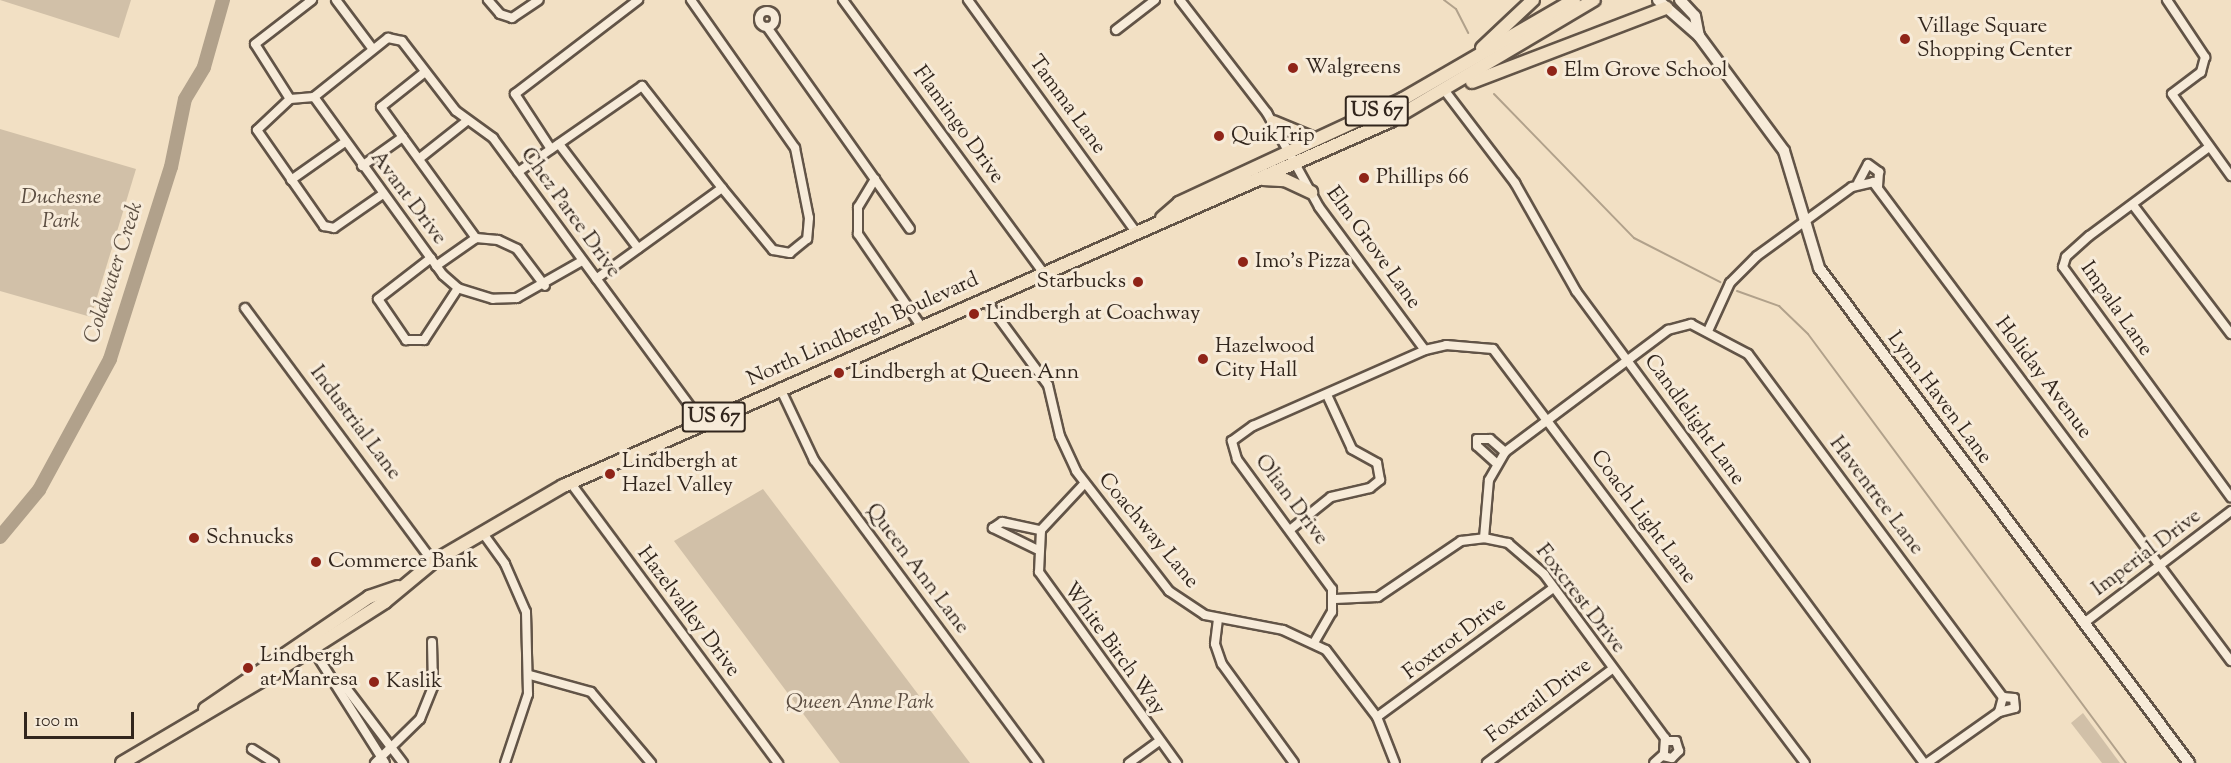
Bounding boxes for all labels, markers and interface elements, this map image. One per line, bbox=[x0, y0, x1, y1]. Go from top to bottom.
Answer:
place label: Village Square Shopping Center bbox=[1917, 14, 2072, 64]
marker: Village Square Shopping Center bbox=[1898, 32, 1912, 46]
street label: Tamma Lane bbox=[1023, 51, 1111, 159]
place label: Walgreens bbox=[1305, 55, 1401, 81]
place label: Elm Grove School bbox=[1564, 58, 1728, 84]
street label: Flamingo Drive bbox=[907, 61, 1009, 189]
marker: Walgreens bbox=[1286, 61, 1300, 75]
marker: Elm Grove School bbox=[1545, 64, 1559, 78]
road number: US 67 bbox=[1344, 94, 1410, 128]
place label: QuikTrip bbox=[1231, 123, 1315, 149]
marker: QuikTrip bbox=[1212, 129, 1226, 143]
street label: Chez Paree Drive bbox=[514, 143, 626, 283]
street label: Avant Drive bbox=[365, 146, 451, 250]
place label: Phillips 66 bbox=[1376, 165, 1469, 191]
marker: Phillips 66 bbox=[1357, 171, 1371, 185]
street label: Elm Grove Lane bbox=[1320, 182, 1426, 314]
park label: Duchesne Park bbox=[21, 185, 101, 235]
water label: Coldwater Creek bbox=[80, 199, 150, 347]
place label: Imo's Pizza bbox=[1255, 249, 1351, 275]
marker: Imo's Pizza bbox=[1236, 255, 1250, 269]
street label: Impala Lane bbox=[2074, 257, 2158, 361]
street label: North Lindbergh Boulevard bbox=[743, 267, 983, 393]
place label: Starbucks bbox=[1037, 269, 1126, 295]
marker: Starbucks bbox=[1131, 275, 1145, 289]
place label: Lindbergh at Coachway bbox=[986, 301, 1200, 327]
marker: Lindbergh at Coachway bbox=[967, 307, 981, 321]
street label: Holiday Avenue bbox=[1989, 312, 2097, 444]
street label: Lynn Haven Lane bbox=[1881, 327, 1997, 469]
place label: Hazelwood City Hall bbox=[1215, 334, 1314, 384]
street label: Candlelight Lane bbox=[1638, 350, 1750, 490]
marker: Hazelwood City Hall bbox=[1196, 352, 1210, 366]
place label: Lindbergh at Queen Ann bbox=[851, 360, 1079, 386]
street label: Industrial Lane bbox=[304, 361, 406, 485]
marker: Lindbergh at Queen Ann bbox=[832, 366, 846, 380]
road number: US 67 bbox=[681, 400, 747, 434]
street label: Haventree Lane bbox=[1823, 432, 1929, 560]
street label: Coach Light Lane bbox=[1585, 445, 1701, 589]
place label: Lindbergh at Hazel Valley bbox=[622, 449, 738, 499]
street label: Olian Drive bbox=[1249, 450, 1333, 550]
marker: Lindbergh at Hazel Valley bbox=[603, 467, 617, 481]
street label: Coachway Lane bbox=[1092, 468, 1204, 594]
street label: Queen Ann Lane bbox=[860, 499, 974, 639]
street label: Imperial Drive bbox=[2088, 504, 2206, 602]
place label: Schnucks bbox=[206, 525, 294, 551]
marker: Schnucks bbox=[187, 531, 201, 545]
street label: Foxcrest Drive bbox=[1530, 539, 1630, 659]
street label: Hazelvalley Drive bbox=[631, 542, 745, 682]
place label: Commerce Bank bbox=[328, 549, 479, 575]
marker: Commerce Bank bbox=[309, 555, 323, 569]
street label: White Birch Way bbox=[1057, 578, 1171, 720]
street label: Foxtrot Drive bbox=[1398, 592, 1512, 686]
place label: Lindbergh at Manresa bbox=[260, 643, 358, 693]
street label: Foxtrail Drive bbox=[1481, 653, 1597, 749]
marker: Lindbergh at Manresa bbox=[241, 661, 255, 675]
place label: Kaslik bbox=[386, 669, 442, 695]
marker: Kaslik bbox=[367, 675, 381, 689]
park label: Queen Anne Park bbox=[786, 690, 934, 716]
scale bar bbox=[27, 700, 136, 738]
text: 100 m bbox=[35, 709, 79, 735]

